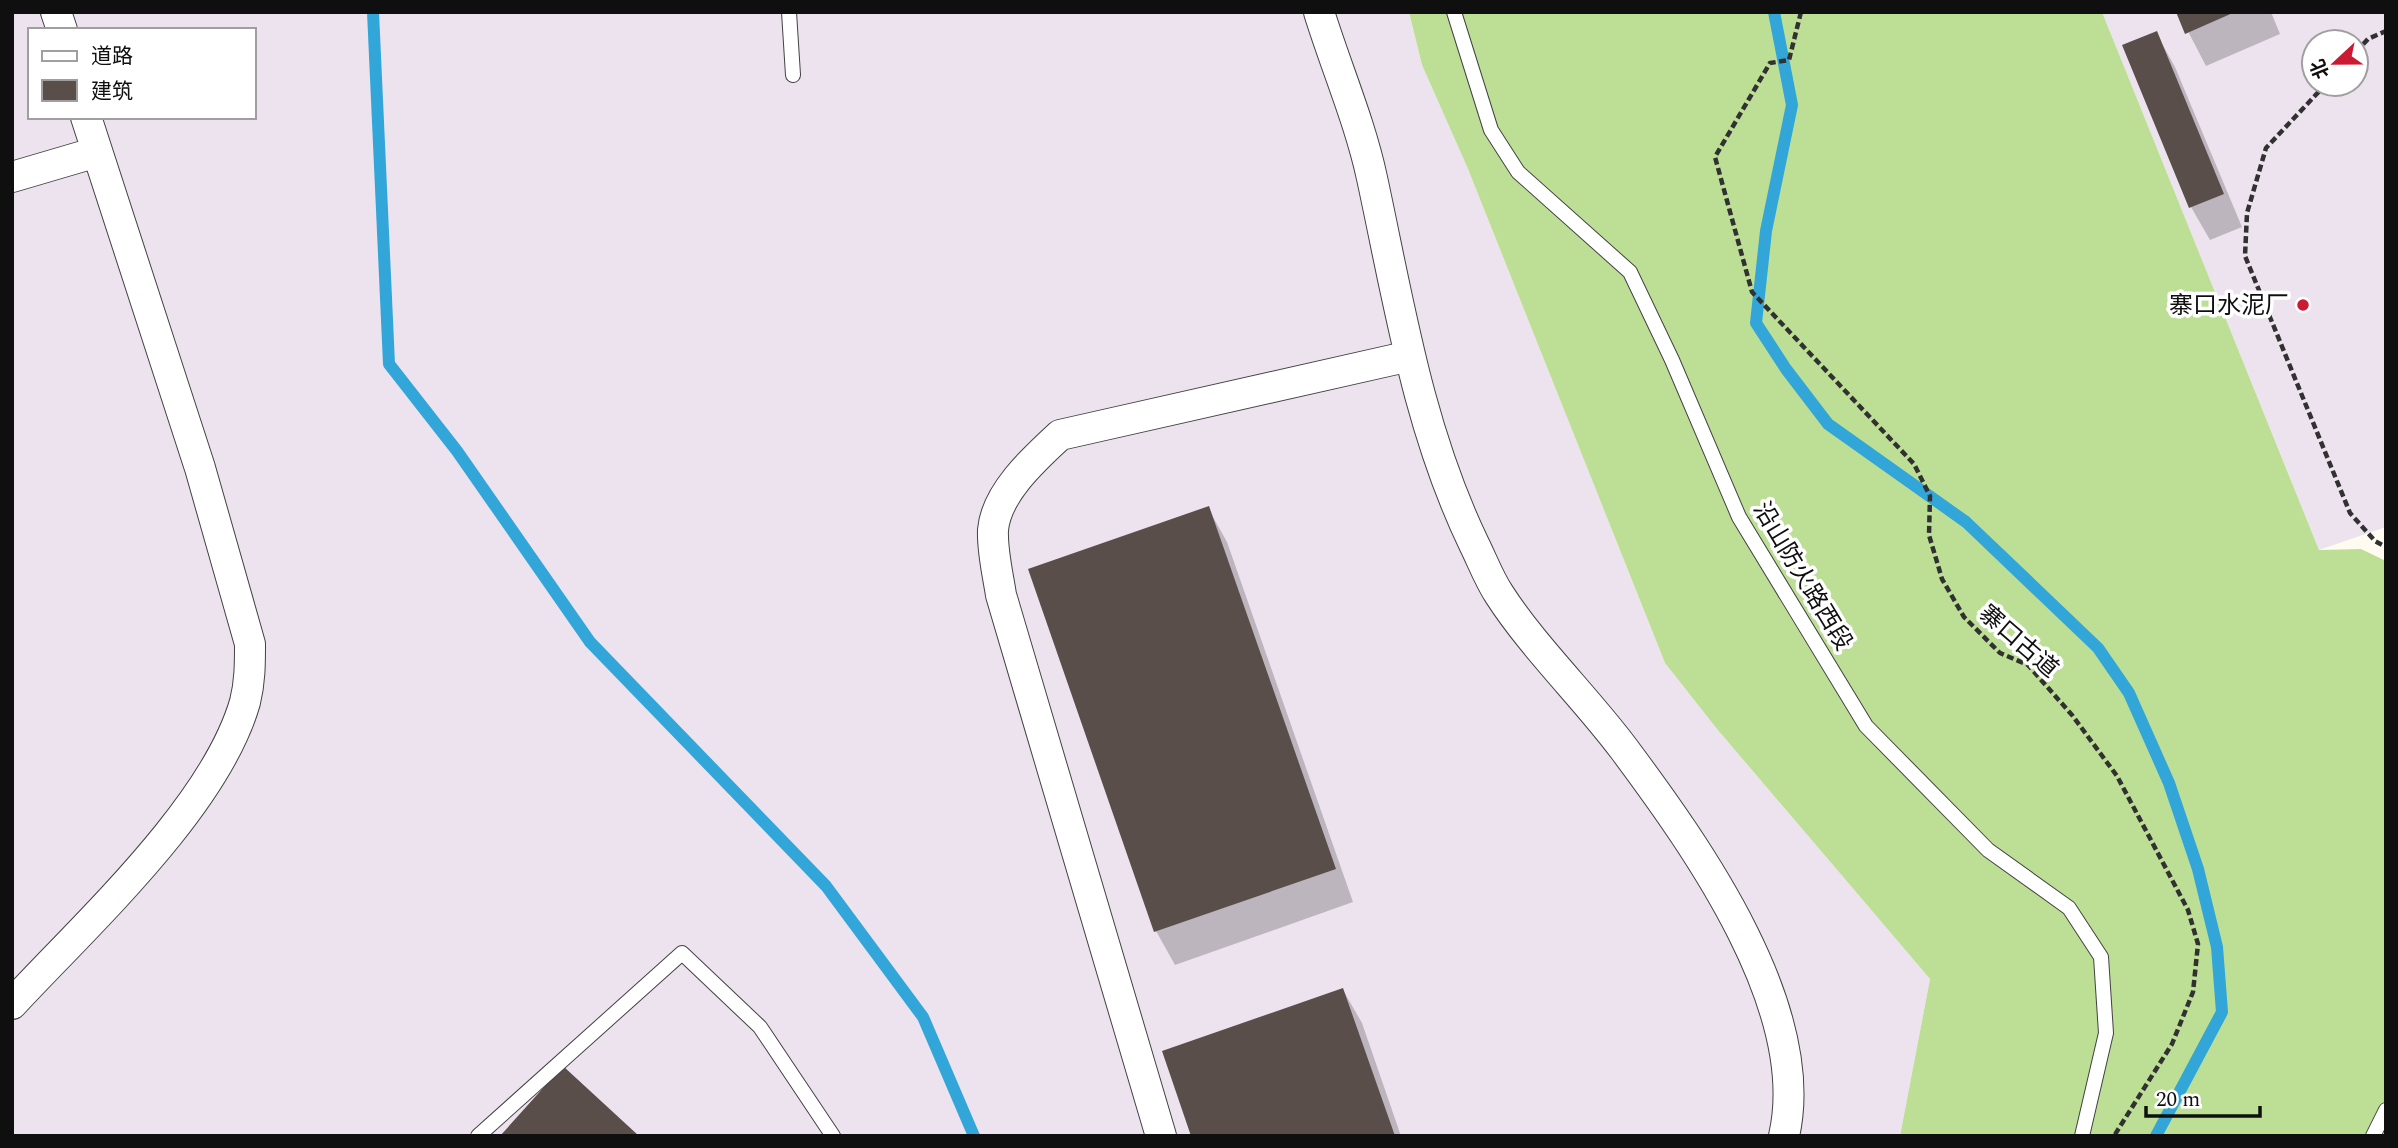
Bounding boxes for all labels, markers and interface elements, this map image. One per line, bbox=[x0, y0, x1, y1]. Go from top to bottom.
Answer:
legend bbox=[28, 28, 256, 119]
north arrow bbox=[2300, 28, 2370, 98]
text: 道路 bbox=[91, 41, 133, 73]
text: 北 bbox=[2304, 55, 2338, 83]
text: 建筑 bbox=[91, 76, 133, 108]
place label: 寨口水泥厂 bbox=[2169, 288, 2289, 324]
marker: 寨口水泥厂 bbox=[2295, 297, 2311, 313]
street label: 沿山防火路西段 bbox=[1743, 495, 1861, 658]
street label: 寨口古道 bbox=[1970, 597, 2066, 687]
scale bar bbox=[2146, 1074, 2260, 1118]
text: 20 m bbox=[2156, 1084, 2200, 1116]

